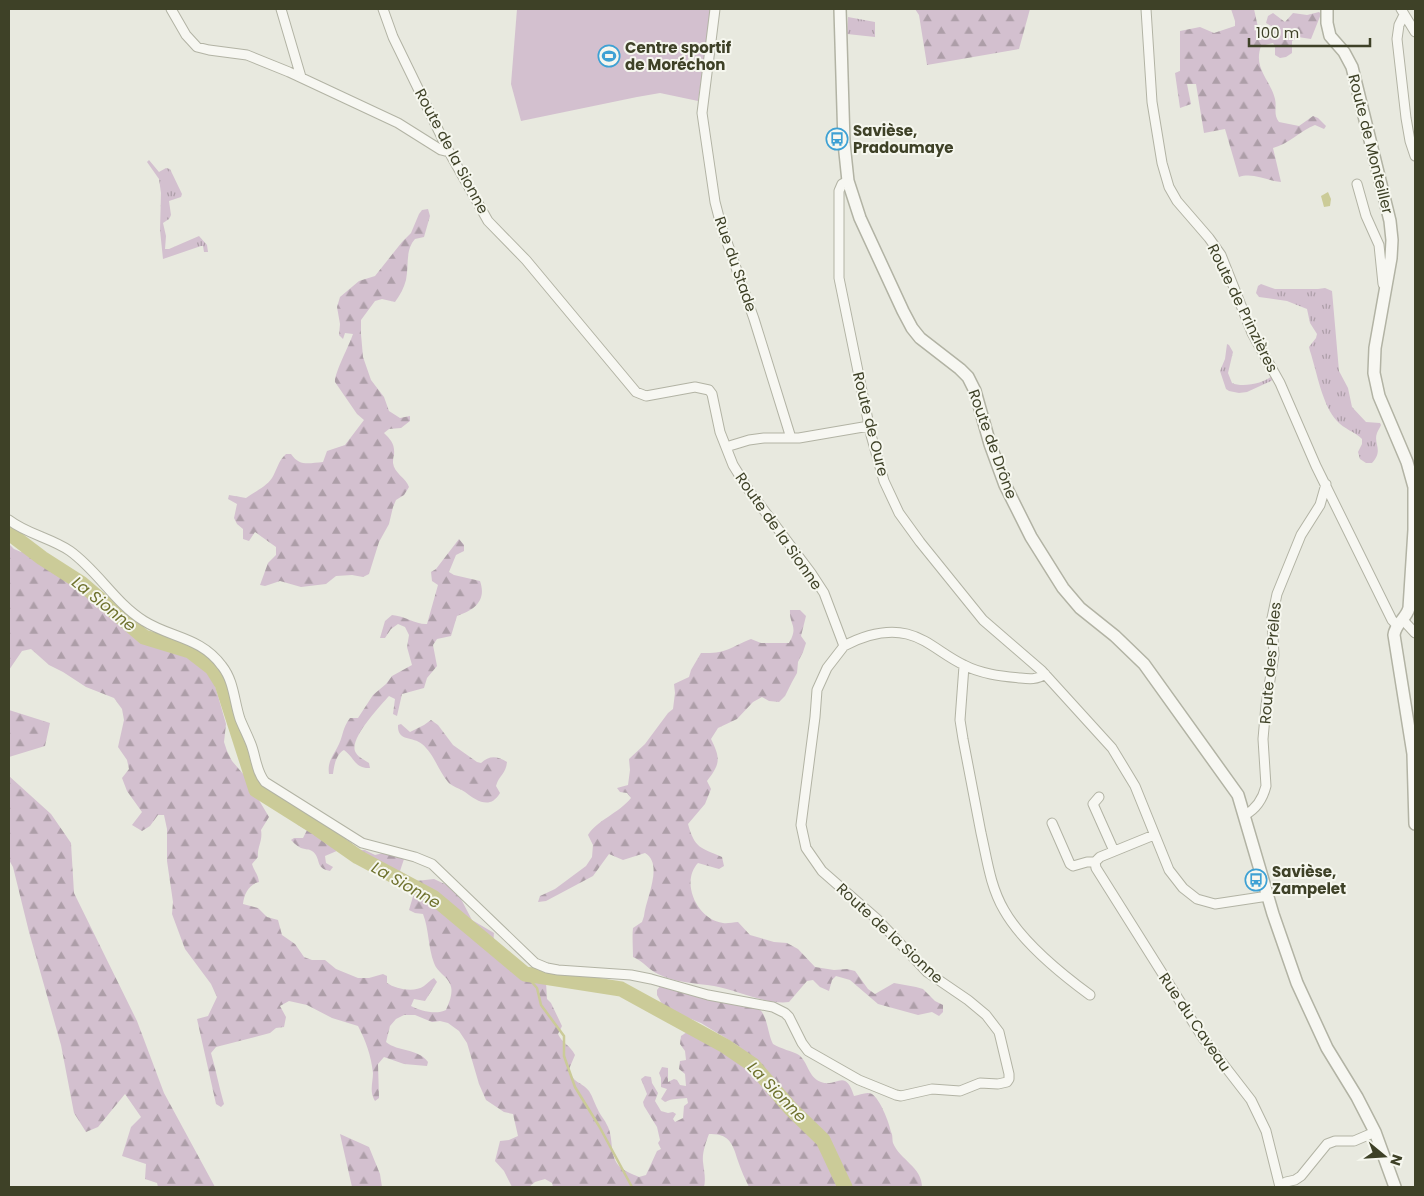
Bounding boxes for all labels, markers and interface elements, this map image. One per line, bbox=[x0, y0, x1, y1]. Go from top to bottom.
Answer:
scale bar bbox=[1249, 15, 1370, 47]
text: 100 m bbox=[1256, 22, 1299, 43]
place label: Centre sportif de Moréchon bbox=[625, 37, 732, 75]
sports icon: Centre sportif de Moréchon bbox=[597, 44, 621, 68]
street label: Route de Monteiller bbox=[1343, 72, 1399, 216]
street label: Route de la Sionne bbox=[410, 85, 494, 217]
place label: Savièse, Pradoumaye bbox=[853, 120, 954, 158]
bus stop icon: Savièse, Pradoumaye bbox=[825, 127, 849, 151]
street label: Rue du Stade bbox=[710, 213, 762, 315]
street label: Route de Prinzières bbox=[1203, 240, 1283, 376]
street label: Route de Oure bbox=[848, 370, 894, 478]
street label: Route de Drône bbox=[963, 386, 1023, 502]
street label: Route de la Sionne bbox=[731, 468, 827, 594]
water label: La Sionne bbox=[67, 571, 141, 637]
street label: Route des Prêles bbox=[1254, 601, 1286, 725]
water label: La Sionne bbox=[367, 856, 445, 914]
place label: Savièse, Zampelet bbox=[1272, 861, 1346, 899]
bus stop icon: Savièse, Zampelet bbox=[1244, 868, 1268, 892]
street label: Route de la Sionne bbox=[832, 878, 948, 988]
street label: Rue du Caveau bbox=[1154, 968, 1236, 1076]
water label: La Sionne bbox=[742, 1057, 812, 1128]
north arrow bbox=[1359, 1131, 1409, 1181]
text: N bbox=[1385, 1152, 1408, 1168]

